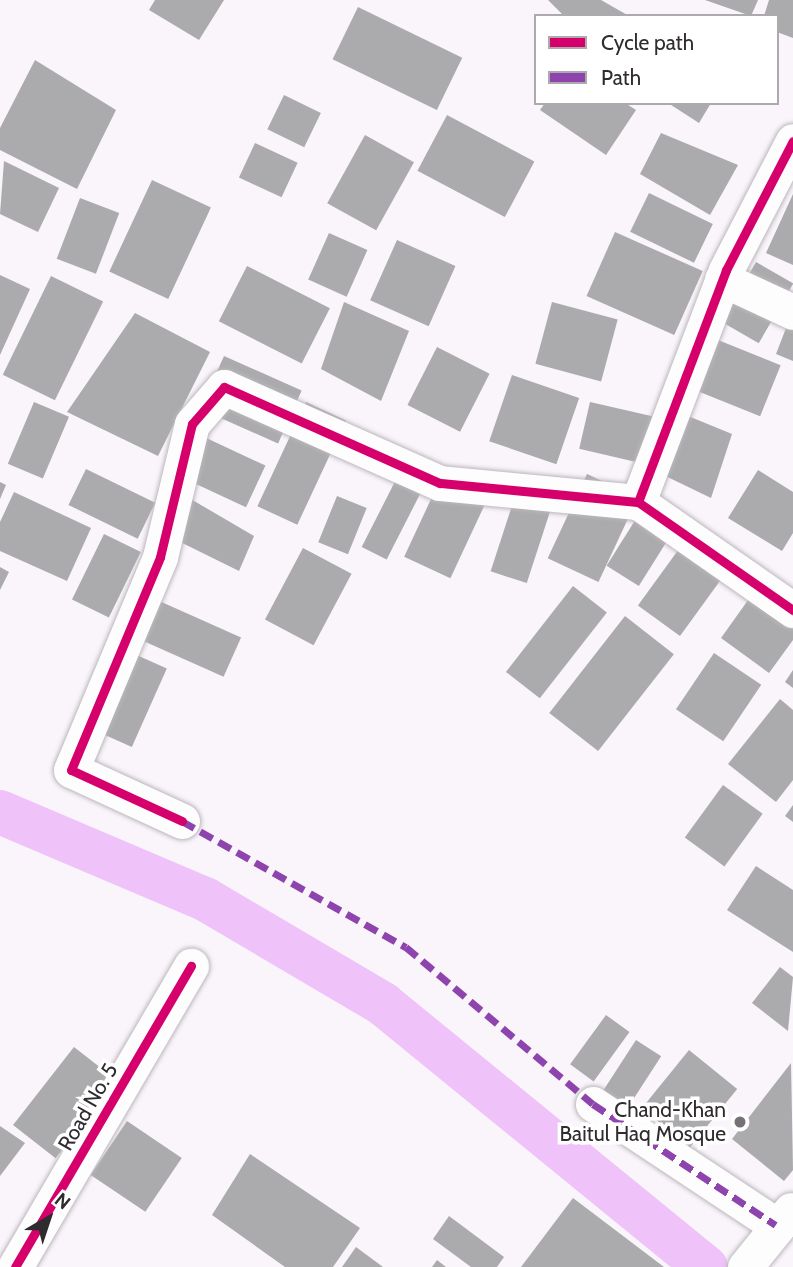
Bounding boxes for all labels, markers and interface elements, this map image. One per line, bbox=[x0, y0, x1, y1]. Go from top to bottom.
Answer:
legend bbox=[534, 14, 779, 105]
text: Cycle path bbox=[601, 30, 694, 55]
text: Path bbox=[601, 65, 641, 90]
street label: Road No. 5 bbox=[53, 1059, 123, 1155]
place label: Chand-Khan Baitul Haq Mosque bbox=[560, 1097, 726, 1147]
marker: Chand-Khan Baitul Haq Mosque bbox=[732, 1114, 748, 1130]
north arrow bbox=[14, 1183, 84, 1253]
text: N bbox=[50, 1188, 75, 1214]

